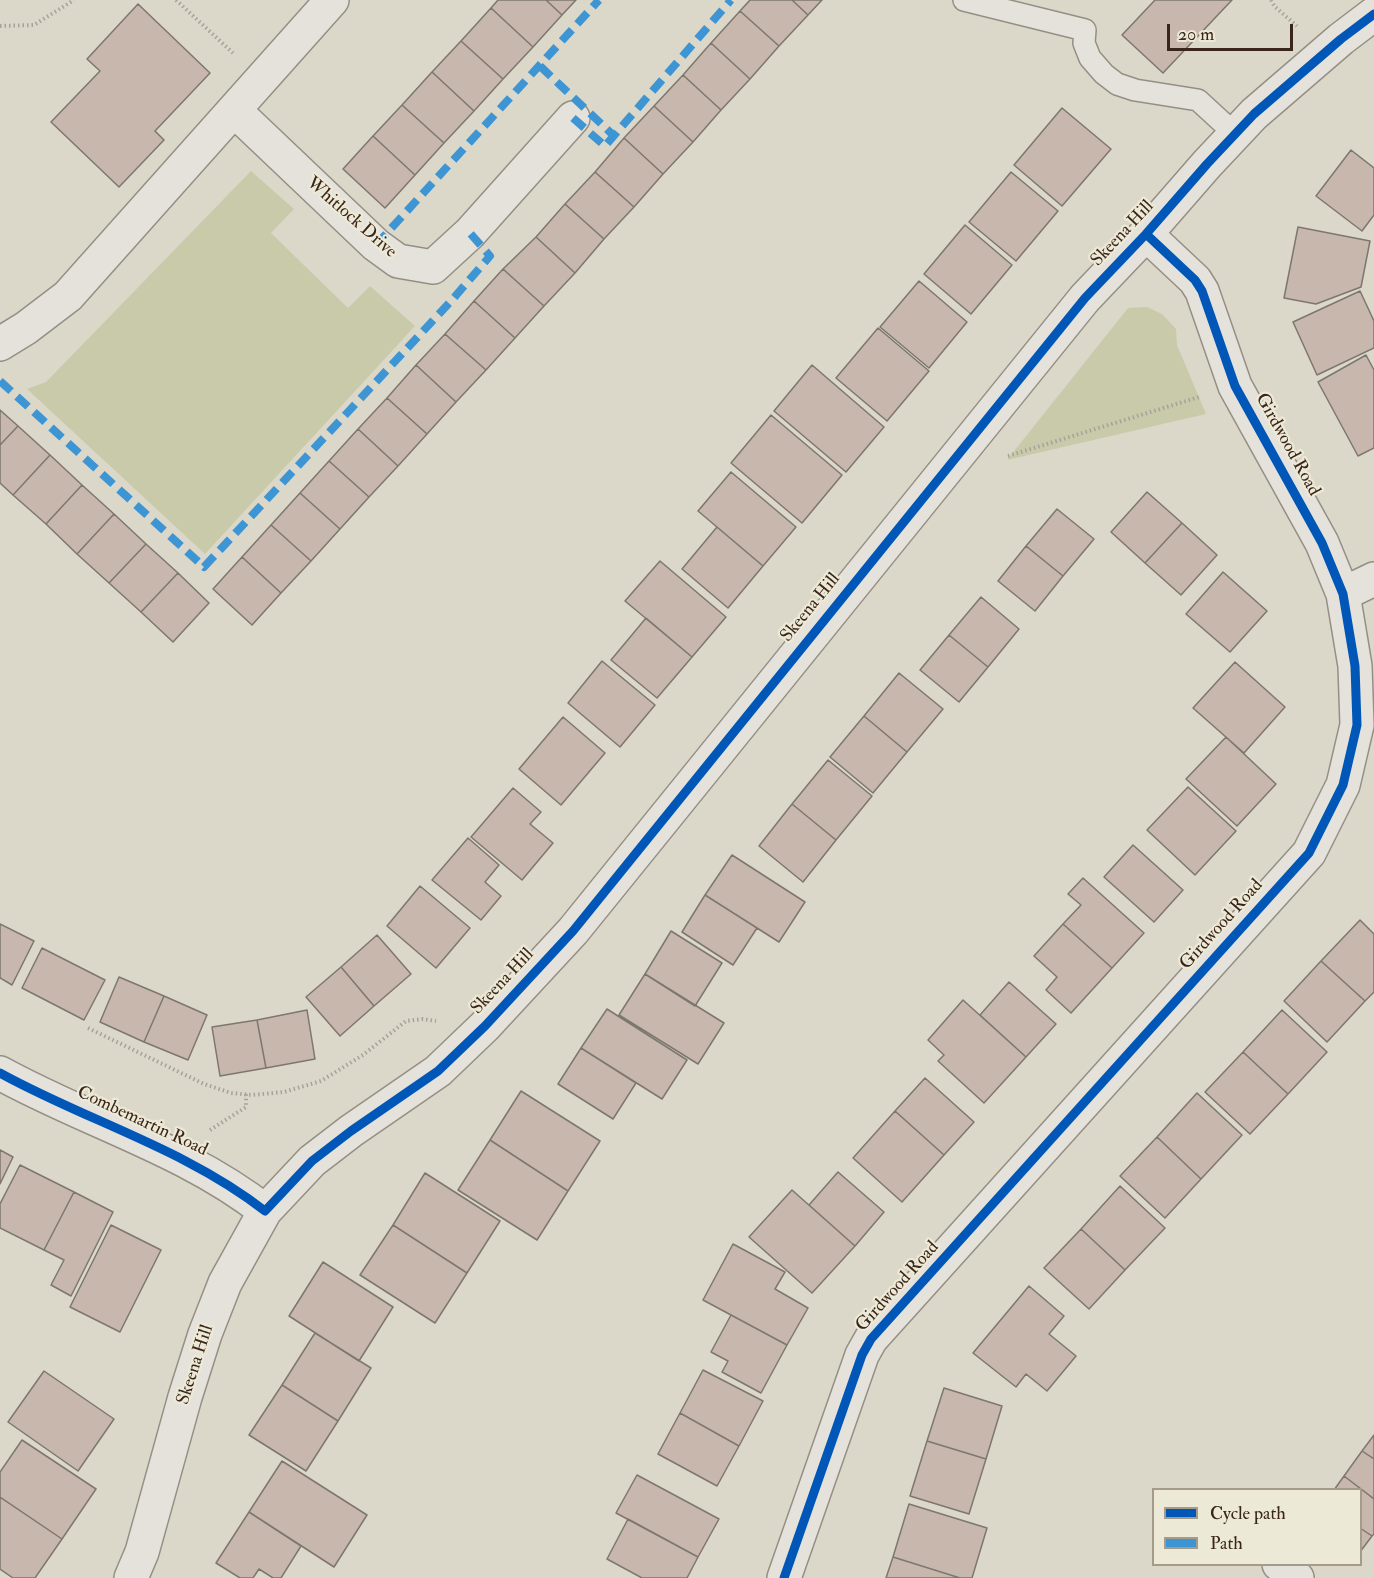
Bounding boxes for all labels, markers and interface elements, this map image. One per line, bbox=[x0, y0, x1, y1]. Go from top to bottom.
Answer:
scale bar bbox=[1170, 12, 1296, 50]
text: 20 m bbox=[1178, 23, 1214, 46]
street label: Whitlock Drive bbox=[301, 173, 401, 263]
street label: Skeena Hill bbox=[1087, 196, 1159, 272]
street label: Girdwood Road bbox=[1250, 390, 1324, 500]
street label: Skeena Hill bbox=[777, 569, 845, 647]
street label: Girdwood Road bbox=[1176, 875, 1268, 975]
street label: Skeena Hill bbox=[467, 944, 539, 1020]
street label: Combemartin Road bbox=[73, 1082, 211, 1162]
street label: Girdwood Road bbox=[852, 1237, 944, 1337]
street label: Skeena Hill bbox=[173, 1322, 219, 1408]
legend bbox=[1152, 1488, 1362, 1566]
text: Cycle path bbox=[1210, 1502, 1286, 1525]
text: Path bbox=[1210, 1532, 1243, 1555]

